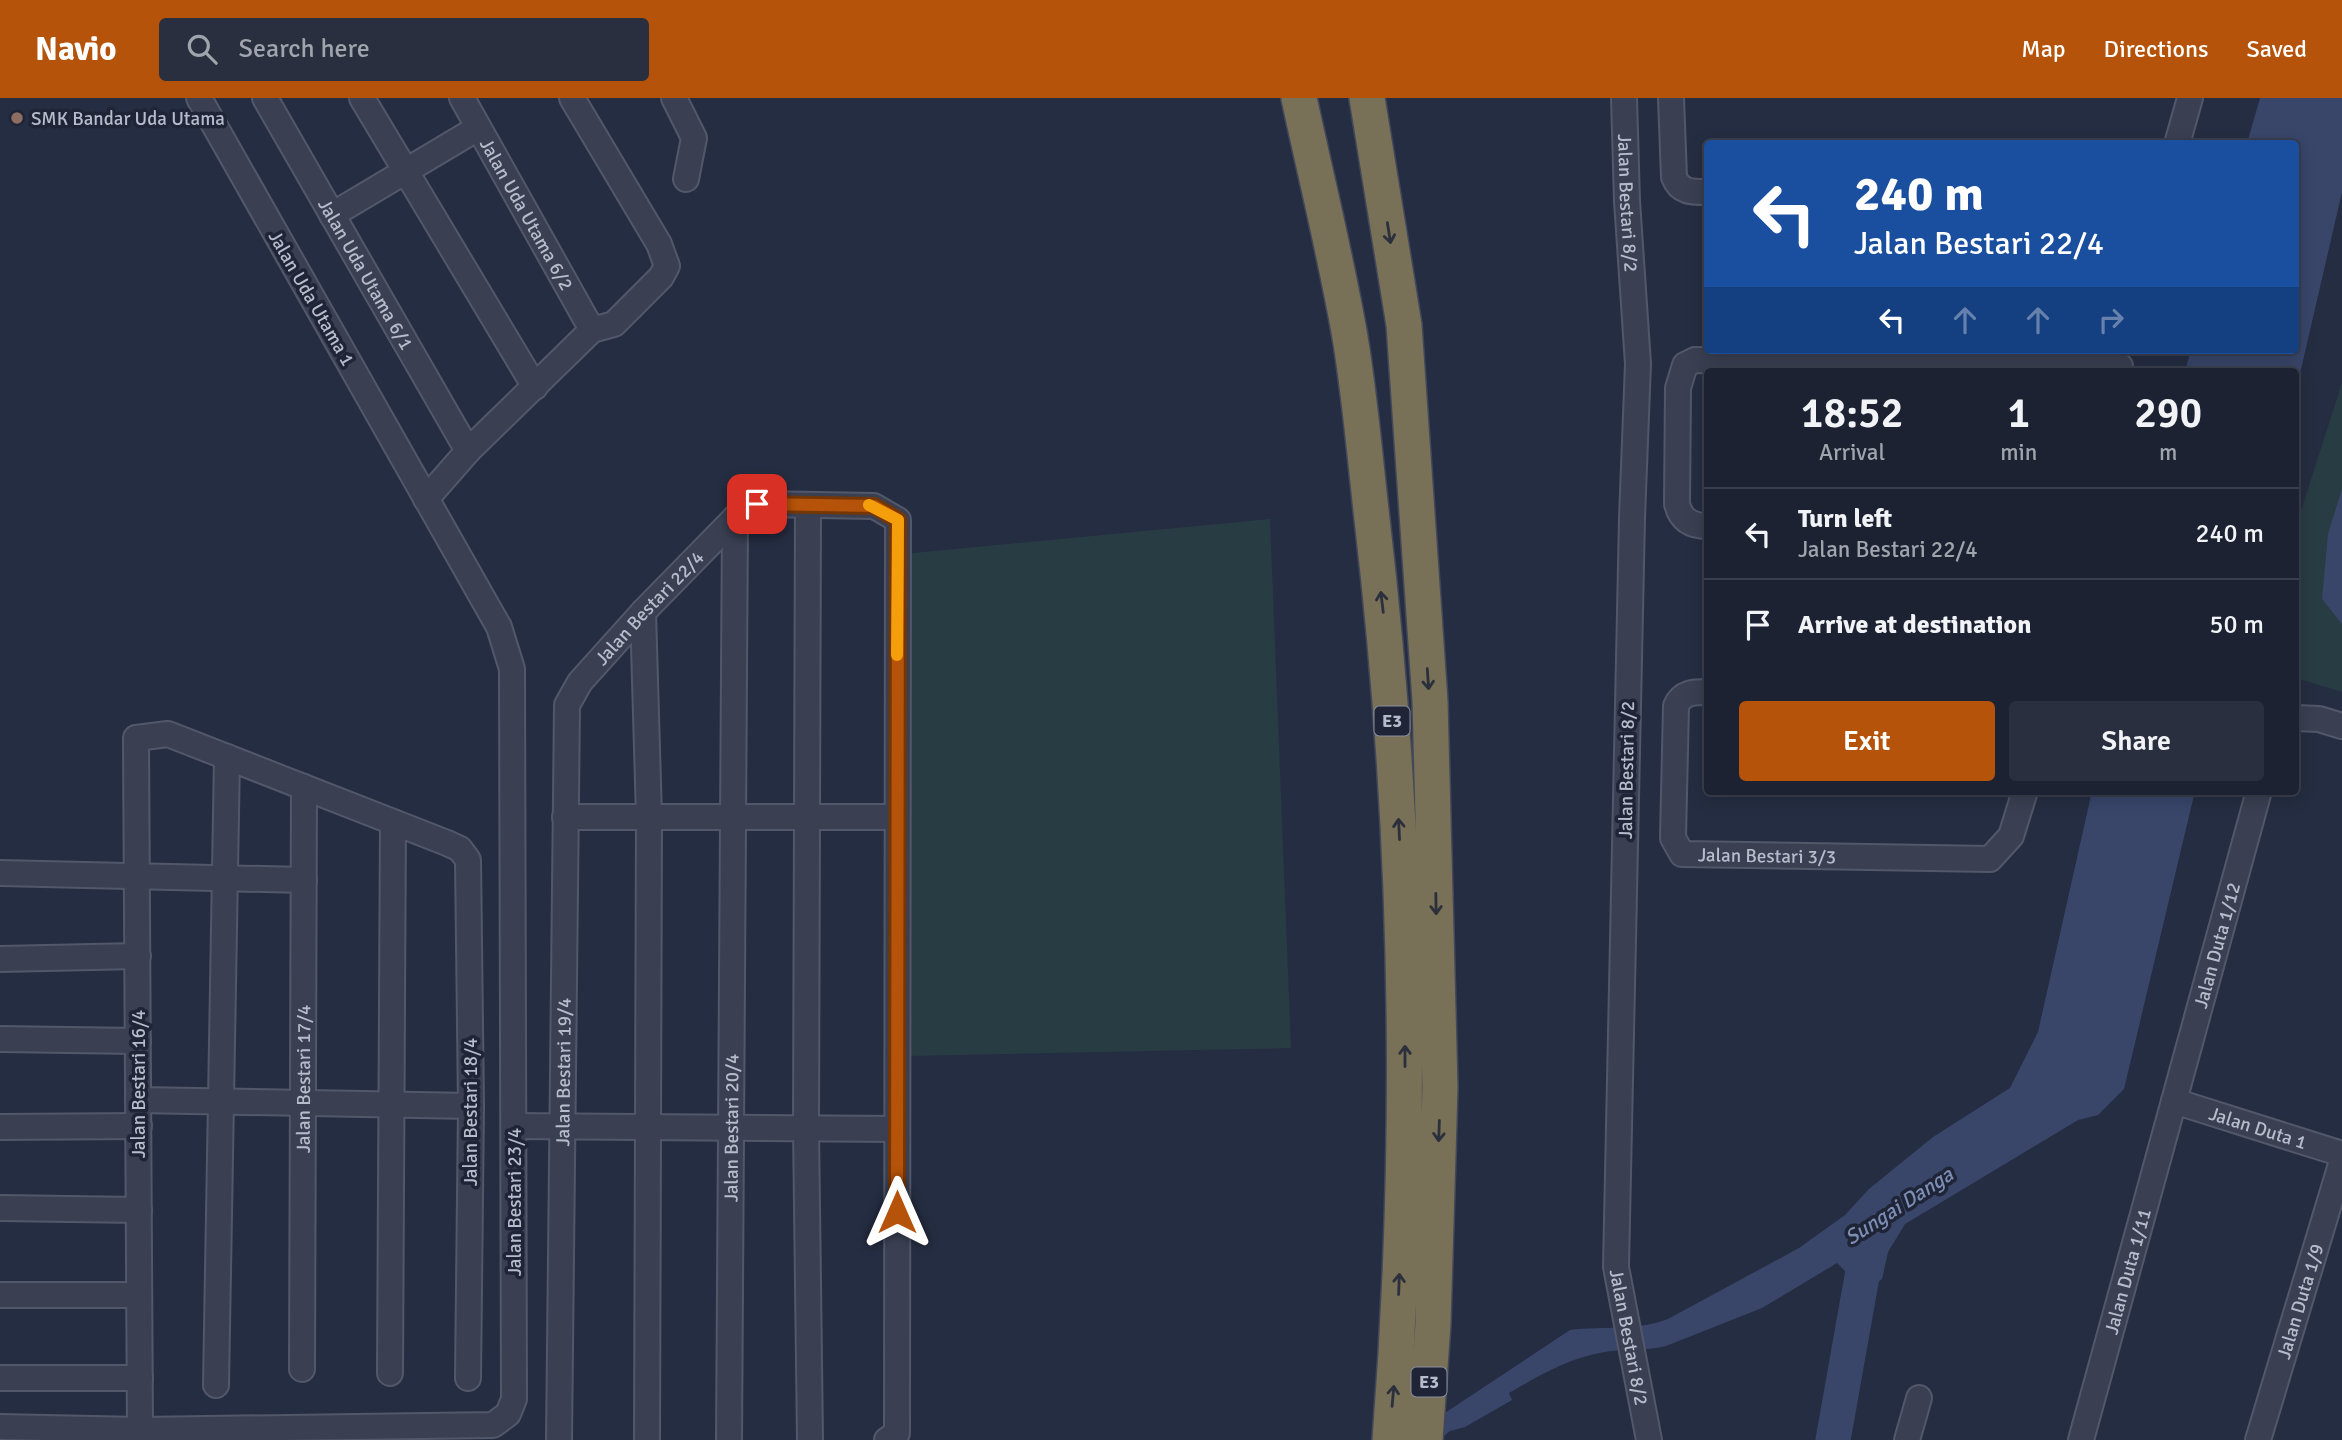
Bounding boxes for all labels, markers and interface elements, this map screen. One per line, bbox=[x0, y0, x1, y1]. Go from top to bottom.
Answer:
search box bbox=[159, 18, 649, 81]
text: Navio bbox=[35, 29, 117, 70]
icon: search bbox=[183, 30, 221, 68]
text: Search here bbox=[239, 33, 370, 65]
text: Map bbox=[2021, 34, 2066, 64]
text: Directions bbox=[2104, 34, 2209, 64]
text: Saved bbox=[2247, 34, 2307, 64]
place label: SMK Bandar Uda Utama bbox=[31, 107, 225, 131]
marker: SMK Bandar Uda Utama bbox=[9, 110, 25, 126]
street label: Jalan Bestari 8/2 bbox=[1612, 133, 1643, 273]
street label: Jalan Uda Utama 6/2 bbox=[474, 134, 578, 295]
text: 240 m bbox=[1854, 164, 1984, 224]
icon: left bbox=[1739, 168, 1830, 259]
street label: Jalan Uda Utama 6/1 bbox=[312, 195, 418, 354]
one-way arrow bbox=[1383, 221, 1396, 244]
text: Jalan Bestari 22/4 bbox=[1854, 224, 2104, 263]
street label: Jalan Uda Utama 1 bbox=[263, 227, 360, 370]
icon: left bbox=[1873, 301, 1911, 339]
icon: ahead bbox=[1946, 301, 1984, 339]
icon: ahead bbox=[2019, 301, 2057, 339]
icon: right bbox=[2092, 301, 2130, 339]
text: 18:52 bbox=[1801, 388, 1903, 439]
text: 1 bbox=[2007, 388, 2030, 439]
text: 290 bbox=[2134, 388, 2202, 439]
text: Arrival bbox=[1819, 438, 1885, 467]
text: min bbox=[2000, 438, 2037, 467]
text: m bbox=[2159, 438, 2177, 467]
pin bbox=[727, 474, 787, 534]
icon: arrive bbox=[738, 485, 776, 523]
text: Turn left bbox=[1798, 503, 1892, 535]
icon: left bbox=[1739, 515, 1777, 553]
text: 240 m bbox=[2195, 518, 2264, 550]
text: Jalan Bestari 22/4 bbox=[1798, 535, 1978, 564]
street label: Jalan Bestari 22/4 bbox=[590, 546, 709, 670]
one-way arrow bbox=[1375, 591, 1388, 614]
icon: arrive bbox=[1739, 606, 1777, 644]
text: Arrive at destination bbox=[1798, 609, 2031, 641]
text: 50 m bbox=[2209, 609, 2264, 641]
one-way arrow bbox=[1422, 668, 1435, 691]
street label: Jalan Bestari 8/2 bbox=[1614, 701, 1640, 839]
button: Exit bbox=[1739, 701, 1995, 781]
button: Share bbox=[2009, 701, 2264, 781]
road number: E3 bbox=[1374, 706, 1410, 736]
one-way arrow bbox=[1392, 818, 1405, 841]
street label: Jalan Bestari 3/3 bbox=[1698, 843, 1836, 870]
street label: Jalan Duta 1/12 bbox=[2189, 880, 2246, 1011]
one-way arrow bbox=[1430, 892, 1443, 915]
street label: Jalan Bestari 19/4 bbox=[551, 998, 577, 1146]
street label: Jalan Bestari 17/4 bbox=[292, 1005, 316, 1153]
street label: Jalan Bestari 16/4 bbox=[127, 1010, 151, 1158]
street label: Jalan Bestari 18/4 bbox=[459, 1038, 483, 1186]
one-way arrow bbox=[1398, 1045, 1412, 1068]
street label: Jalan Bestari 20/4 bbox=[720, 1054, 745, 1202]
street label: Jalan Duta 1 bbox=[2206, 1102, 2309, 1155]
one-way arrow bbox=[1432, 1120, 1445, 1143]
street label: Jalan Bestari 23/4 bbox=[503, 1128, 527, 1276]
water label: Sungai Danga bbox=[1840, 1161, 1959, 1251]
position arrow bbox=[860, 1175, 934, 1249]
street label: Jalan Duta 1/11 bbox=[2100, 1206, 2157, 1337]
street label: Jalan Duta 1/9 bbox=[2272, 1241, 2329, 1362]
street label: Jalan Bestari 8/2 bbox=[1604, 1267, 1653, 1407]
one-way arrow bbox=[1393, 1273, 1406, 1296]
road number: E3 bbox=[1412, 1367, 1446, 1396]
one-way arrow bbox=[1387, 1385, 1400, 1408]

